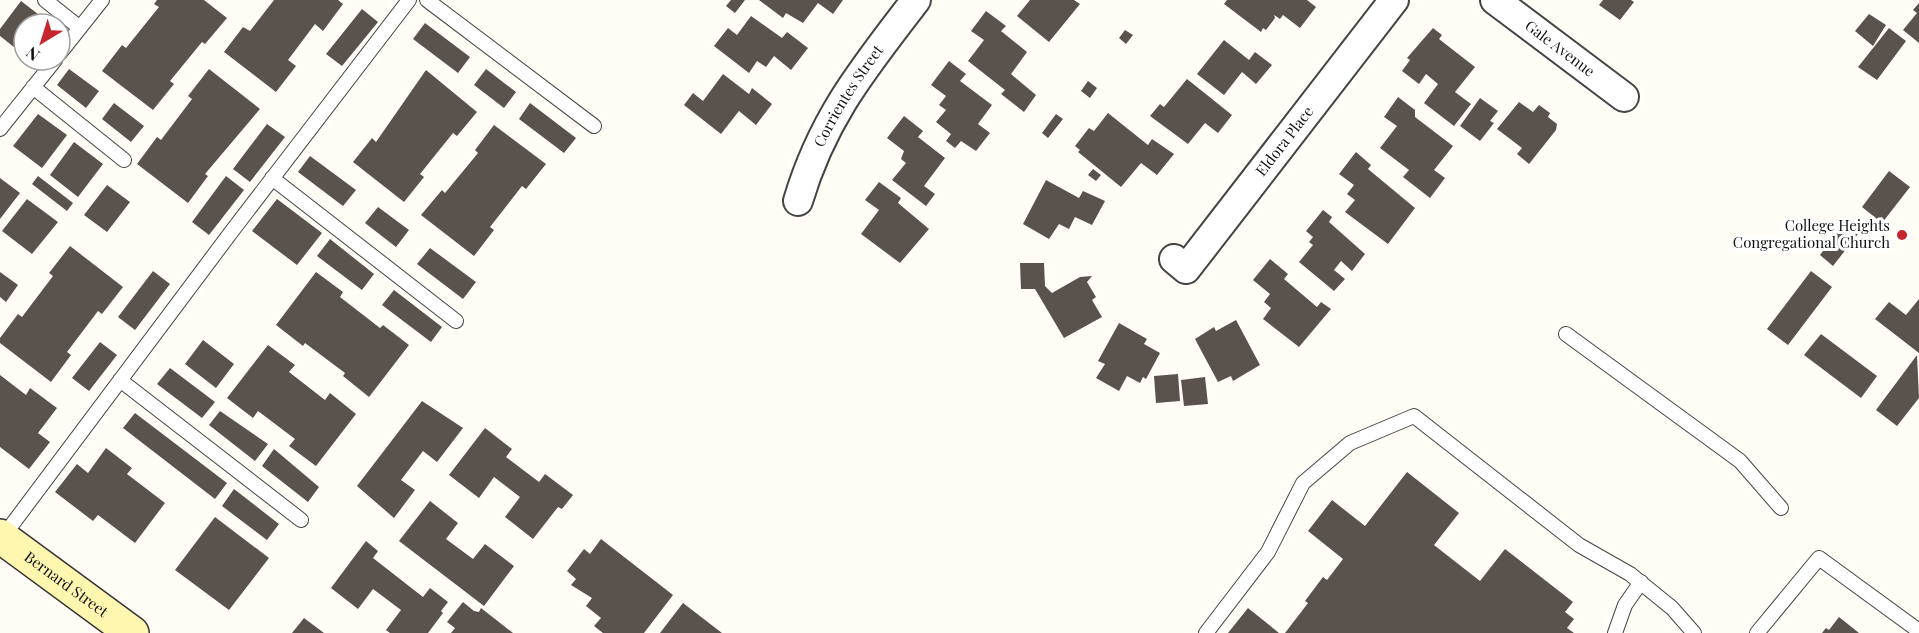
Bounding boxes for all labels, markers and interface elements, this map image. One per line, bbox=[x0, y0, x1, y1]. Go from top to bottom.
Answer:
north arrow bbox=[12, 12, 72, 72]
street label: Gale Avenue bbox=[1521, 15, 1599, 81]
street label: Corrientes Street bbox=[809, 40, 888, 150]
text: N bbox=[21, 42, 43, 66]
street label: Eldora Place bbox=[1251, 102, 1317, 180]
place label: College Heights Congregational Church bbox=[1733, 215, 1890, 252]
marker: College Heights Congregational Church bbox=[1895, 228, 1909, 242]
street label: Bernard Street bbox=[21, 546, 113, 622]

